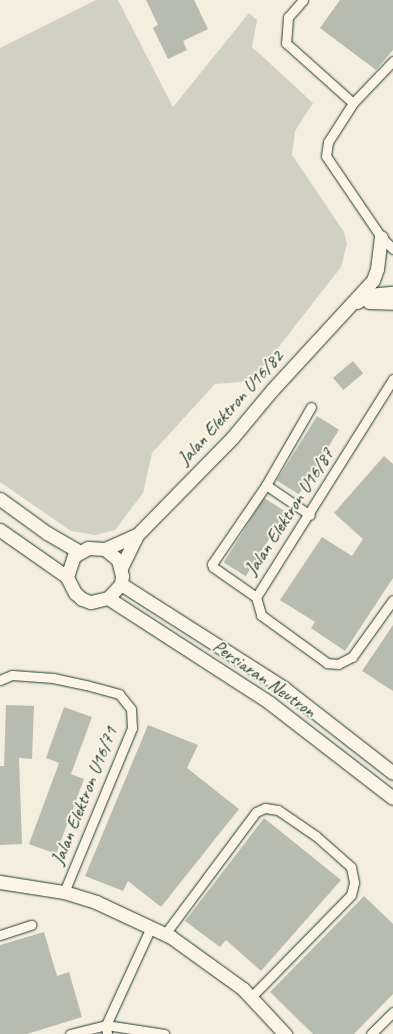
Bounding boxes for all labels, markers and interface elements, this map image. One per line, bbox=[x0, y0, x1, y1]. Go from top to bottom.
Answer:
street label: Jalan Elektron U16/82 bbox=[173, 346, 289, 470]
street label: Jalan Elektron U16/87 bbox=[240, 444, 340, 580]
street label: Persiaran Neutron bbox=[208, 635, 320, 723]
street label: Jalan Elektron U16/71 bbox=[47, 724, 123, 868]

